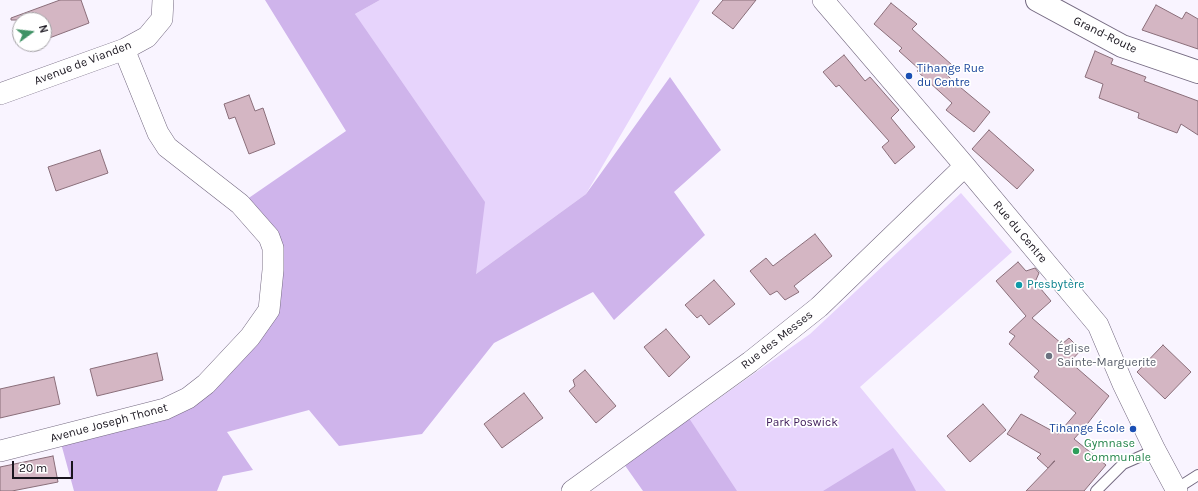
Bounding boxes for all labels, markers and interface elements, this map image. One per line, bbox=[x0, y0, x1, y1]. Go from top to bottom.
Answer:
north arrow bbox=[12, 12, 52, 52]
street label: Grand-Route bbox=[1071, 13, 1139, 57]
text: N bbox=[36, 24, 50, 35]
street label: Avenue de Vianden bbox=[32, 38, 134, 88]
place label: Tihange Rue du Centre bbox=[917, 62, 984, 90]
marker: Tihange Rue du Centre bbox=[904, 71, 914, 81]
street label: Rue du Centre bbox=[990, 198, 1050, 266]
place label: Presbytère bbox=[1027, 278, 1084, 292]
marker: Presbytère bbox=[1014, 280, 1024, 290]
street label: Rue des Messes bbox=[738, 307, 816, 373]
place label: Église Sainte-Marguerite bbox=[1057, 342, 1156, 370]
marker: Église Sainte-Marguerite bbox=[1044, 351, 1054, 361]
street label: Avenue Joseph Thonet bbox=[49, 400, 169, 446]
park label: Park Poswick bbox=[766, 416, 838, 430]
place label: Tihange École bbox=[1050, 422, 1125, 436]
marker: Tihange École bbox=[1128, 424, 1138, 434]
place label: Gymnase Communale bbox=[1084, 437, 1151, 465]
marker: Gymnase Communale bbox=[1071, 446, 1081, 456]
scale bar bbox=[14, 453, 75, 479]
text: 20 m bbox=[19, 461, 47, 475]

